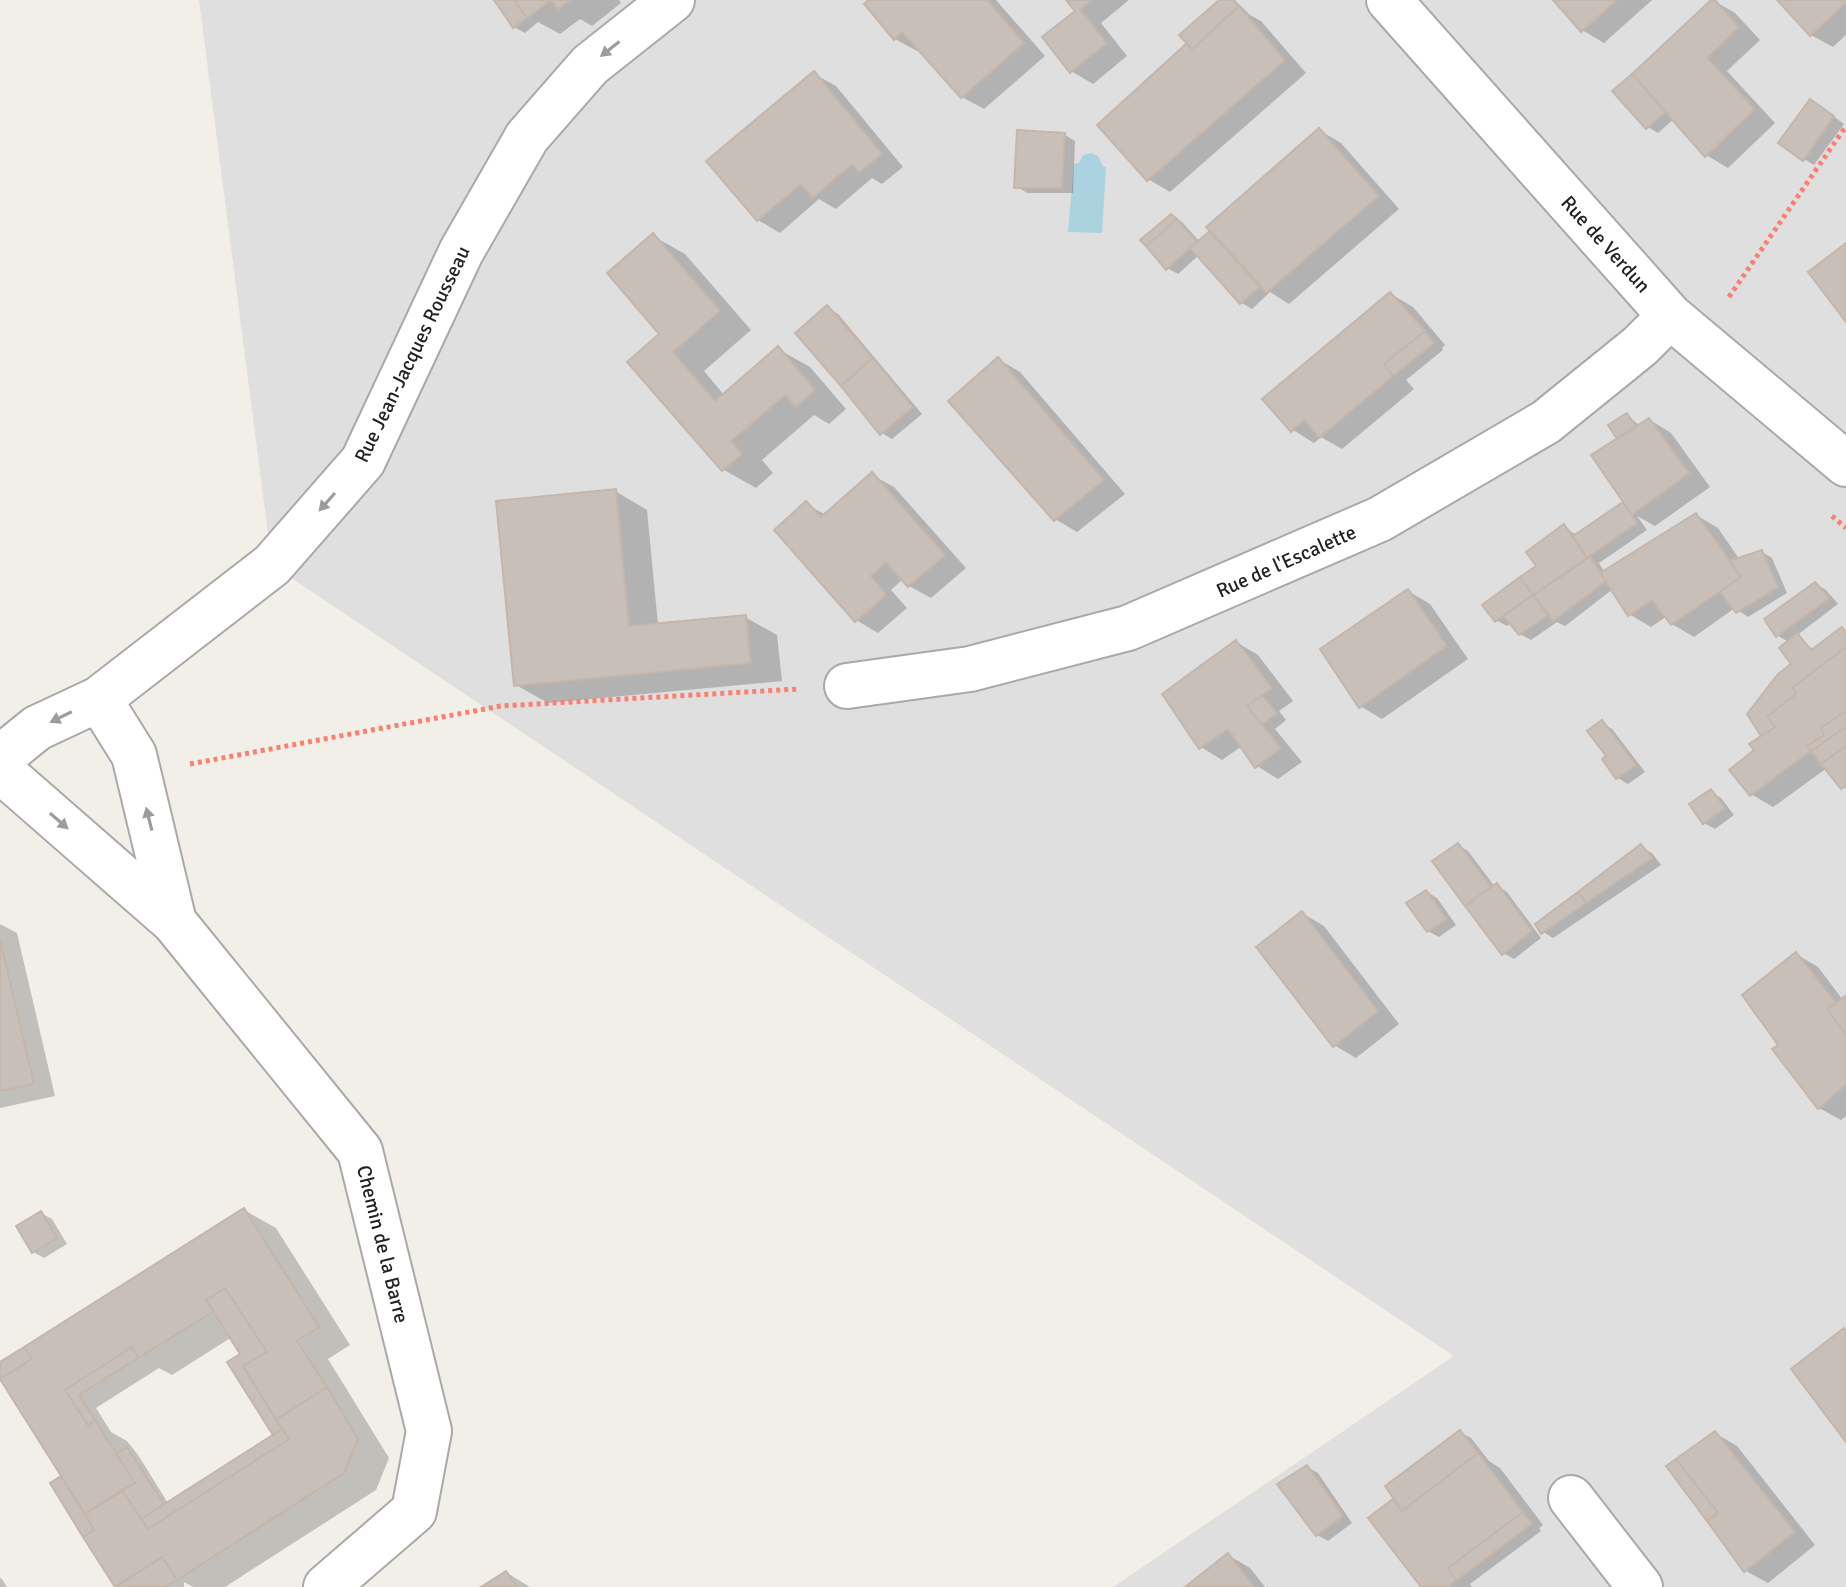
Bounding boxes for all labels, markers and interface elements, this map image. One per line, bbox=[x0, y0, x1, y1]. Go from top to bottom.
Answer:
one-way arrow bbox=[600, 40, 621, 57]
street label: Rue de Verdun bbox=[1556, 191, 1656, 298]
street label: Rue Jean-Jacques Rousseau bbox=[349, 242, 476, 467]
one-way arrow bbox=[319, 492, 336, 512]
street label: Rue de l'Escalette bbox=[1212, 519, 1360, 603]
one-way arrow bbox=[50, 710, 73, 724]
one-way arrow bbox=[143, 806, 155, 831]
one-way arrow bbox=[48, 812, 68, 829]
street label: Chemin de la Barre bbox=[351, 1163, 414, 1326]

